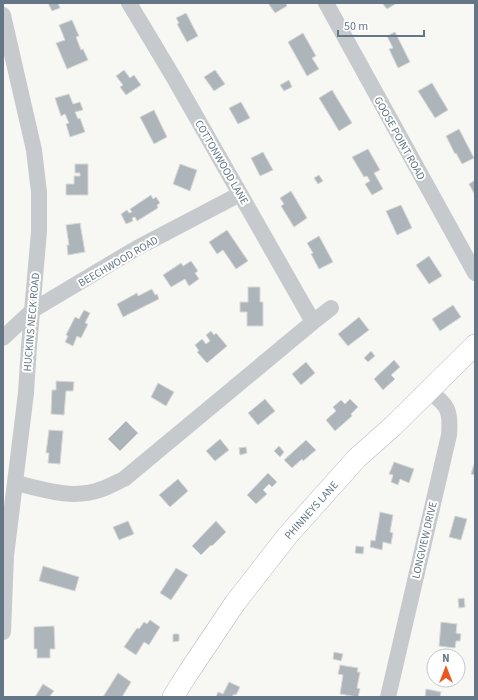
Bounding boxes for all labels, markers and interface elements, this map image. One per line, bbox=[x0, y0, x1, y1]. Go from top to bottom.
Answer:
scale bar bbox=[338, 12, 424, 38]
text: 50 m bbox=[344, 18, 368, 35]
street label: GOOSE POINT ROAD bbox=[370, 94, 429, 183]
street label: COTTONWOOD LANE bbox=[191, 117, 252, 207]
street label: BEECHWOOD ROAD bbox=[76, 232, 161, 290]
street label: HUCKINS NECK ROAD bbox=[20, 272, 43, 372]
street label: PHINNEYS LANE bbox=[281, 478, 342, 543]
street label: LONGVIEW DRIVE bbox=[408, 500, 441, 580]
north arrow bbox=[426, 648, 466, 688]
text: N bbox=[442, 651, 450, 666]

